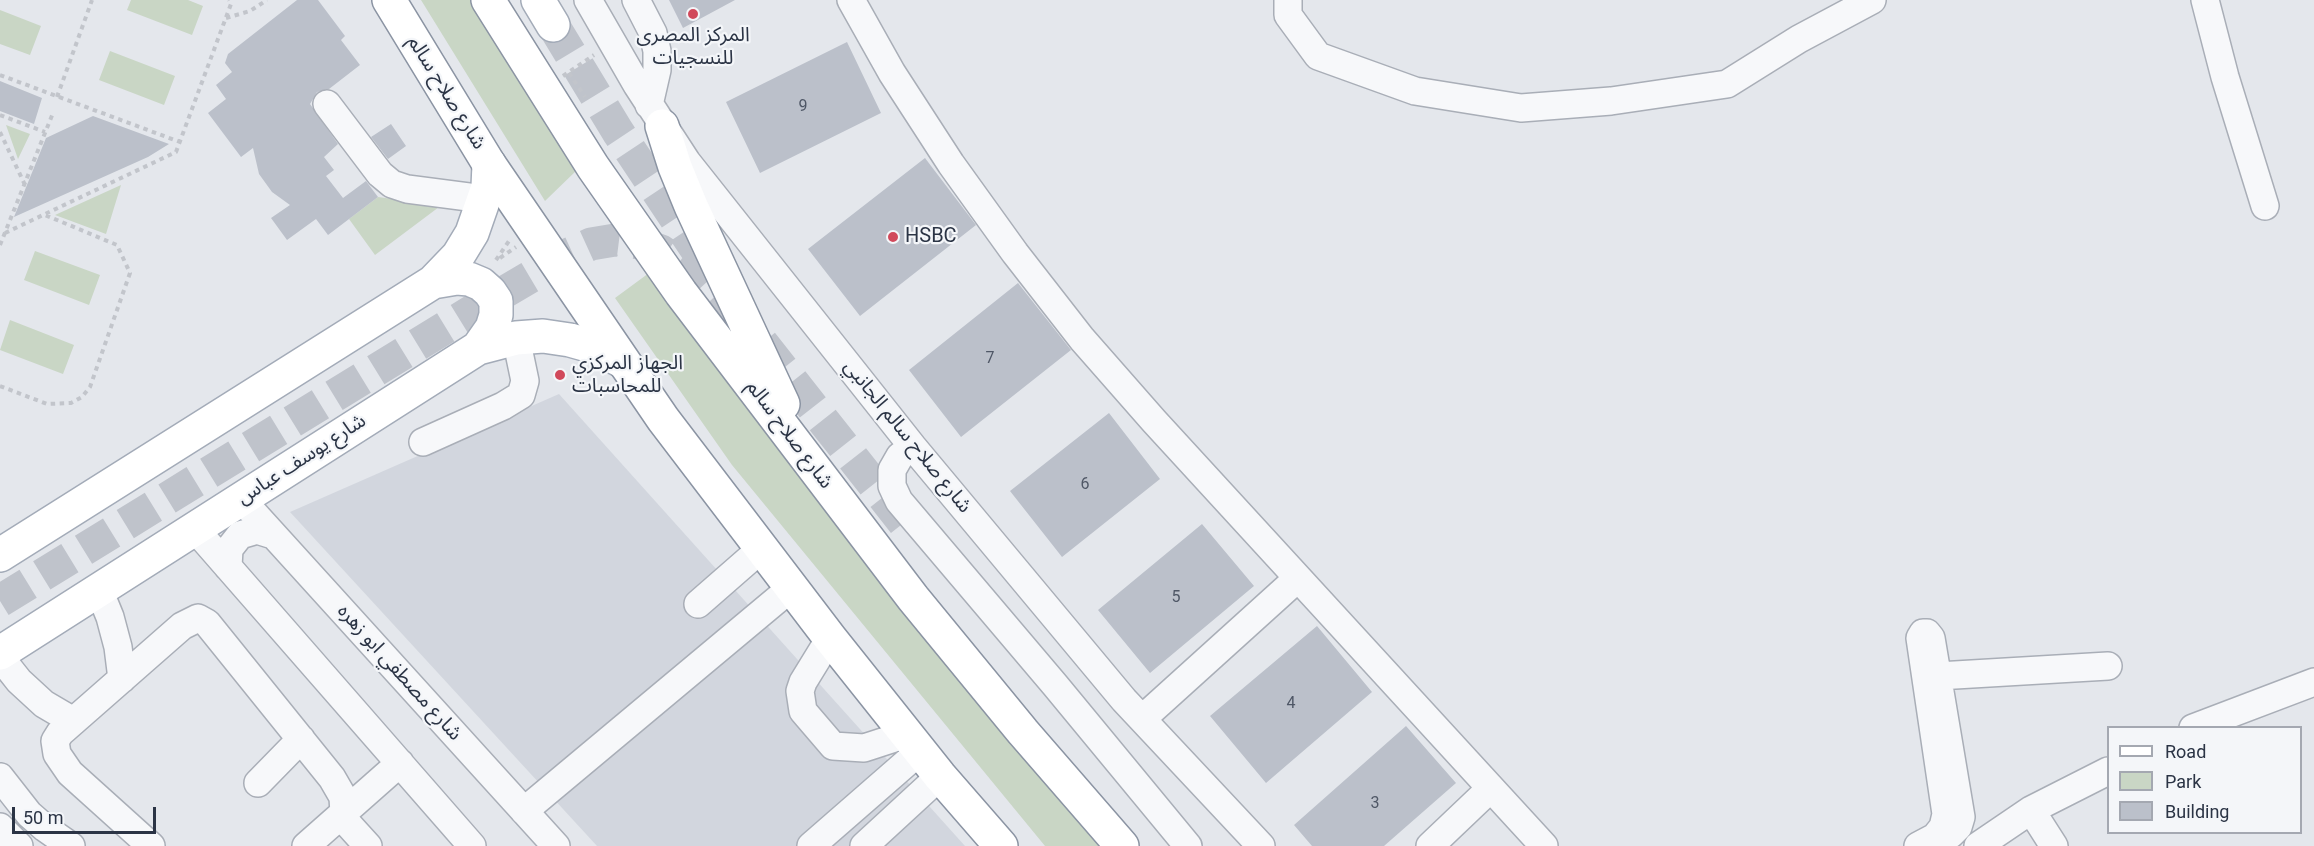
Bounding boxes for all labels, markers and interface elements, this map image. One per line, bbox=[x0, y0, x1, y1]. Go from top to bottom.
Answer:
marker: المركز المصرى للنسجيات bbox=[686, 7, 700, 21]
place label: المركز المصرى للنسجيات bbox=[636, 24, 750, 71]
street label: شارع صلاح سالم bbox=[401, 32, 491, 154]
house number: 9 bbox=[799, 97, 807, 117]
place label: HSBC bbox=[905, 225, 957, 249]
marker: HSBC bbox=[886, 230, 900, 244]
house number: 7 bbox=[986, 349, 994, 369]
place label: الجهاز المركزي للمحاسبات bbox=[572, 352, 683, 399]
street label: شارع صلاح سالم الجانبي bbox=[838, 356, 976, 518]
marker: الجهاز المركزي للمحاسبات bbox=[553, 368, 567, 382]
street label: شارع صلاح سالم bbox=[740, 376, 838, 494]
street label: شارع يوسف عباس bbox=[233, 409, 371, 511]
house number: 6 bbox=[1081, 475, 1089, 495]
house number: 5 bbox=[1172, 588, 1180, 608]
street label: شارع مصطفي ابو زهره bbox=[332, 600, 466, 746]
house number: 4 bbox=[1287, 694, 1295, 714]
legend bbox=[2107, 726, 2302, 834]
text: Road bbox=[2165, 741, 2206, 762]
text: Park bbox=[2165, 771, 2201, 792]
house number: 3 bbox=[1371, 794, 1379, 814]
scale bar bbox=[15, 795, 159, 833]
text: Building bbox=[2165, 801, 2229, 822]
text: 50 m bbox=[23, 807, 63, 828]

